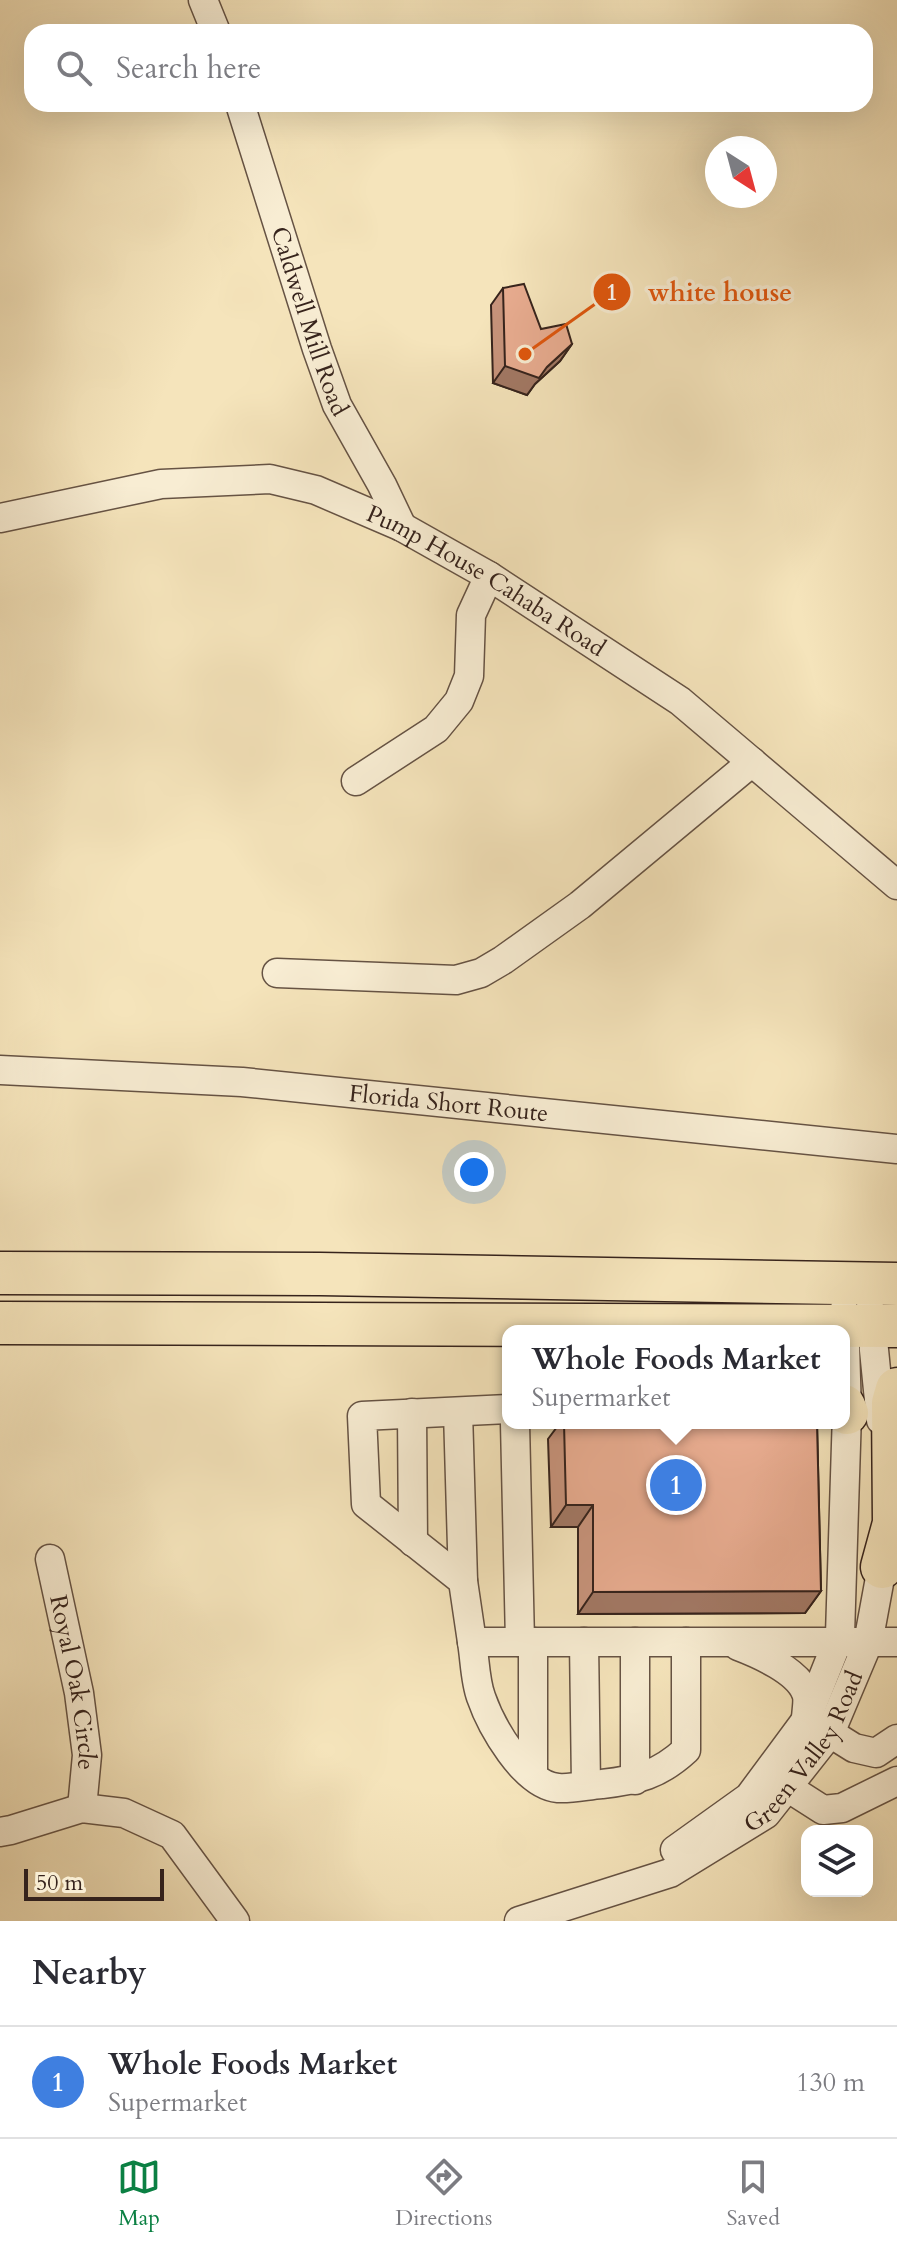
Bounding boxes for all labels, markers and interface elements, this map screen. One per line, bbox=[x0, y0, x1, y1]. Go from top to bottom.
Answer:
search box bbox=[24, 24, 873, 112]
icon: search bbox=[52, 46, 96, 90]
text: Search here bbox=[116, 48, 261, 89]
north arrow bbox=[705, 136, 777, 208]
street label: Caldwell Mill Road bbox=[263, 223, 356, 423]
callout: white house bbox=[592, 267, 809, 317]
text: white house bbox=[648, 275, 792, 310]
text: 1 bbox=[606, 276, 618, 309]
street label: Pump House Cahaba Road bbox=[361, 498, 612, 665]
street label: Florida Short Route bbox=[347, 1077, 550, 1130]
your location bbox=[454, 1152, 494, 1192]
popup bbox=[502, 1325, 850, 1429]
text: Whole Foods Market bbox=[531, 1339, 821, 1380]
text: Supermarket bbox=[531, 1380, 670, 1415]
pin: 1 bbox=[650, 1455, 702, 1515]
street label: Royal Oak Circle bbox=[41, 1592, 103, 1772]
street label: Green Valley Road bbox=[738, 1666, 871, 1841]
map controls bbox=[801, 1825, 873, 1897]
button: layers bbox=[801, 1825, 873, 1897]
scale bar bbox=[24, 1865, 164, 1901]
text: 50 m bbox=[36, 1868, 83, 1898]
text: Nearby bbox=[32, 1950, 147, 1996]
text: Whole Foods Market bbox=[108, 2044, 397, 2085]
text: 1 bbox=[51, 2065, 65, 2100]
text: 130 m bbox=[796, 2065, 865, 2100]
text: Supermarket bbox=[108, 2085, 247, 2120]
tab: Map bbox=[117, 2155, 161, 2233]
tab: Directions bbox=[395, 2155, 492, 2233]
tab: Saved bbox=[727, 2155, 780, 2233]

